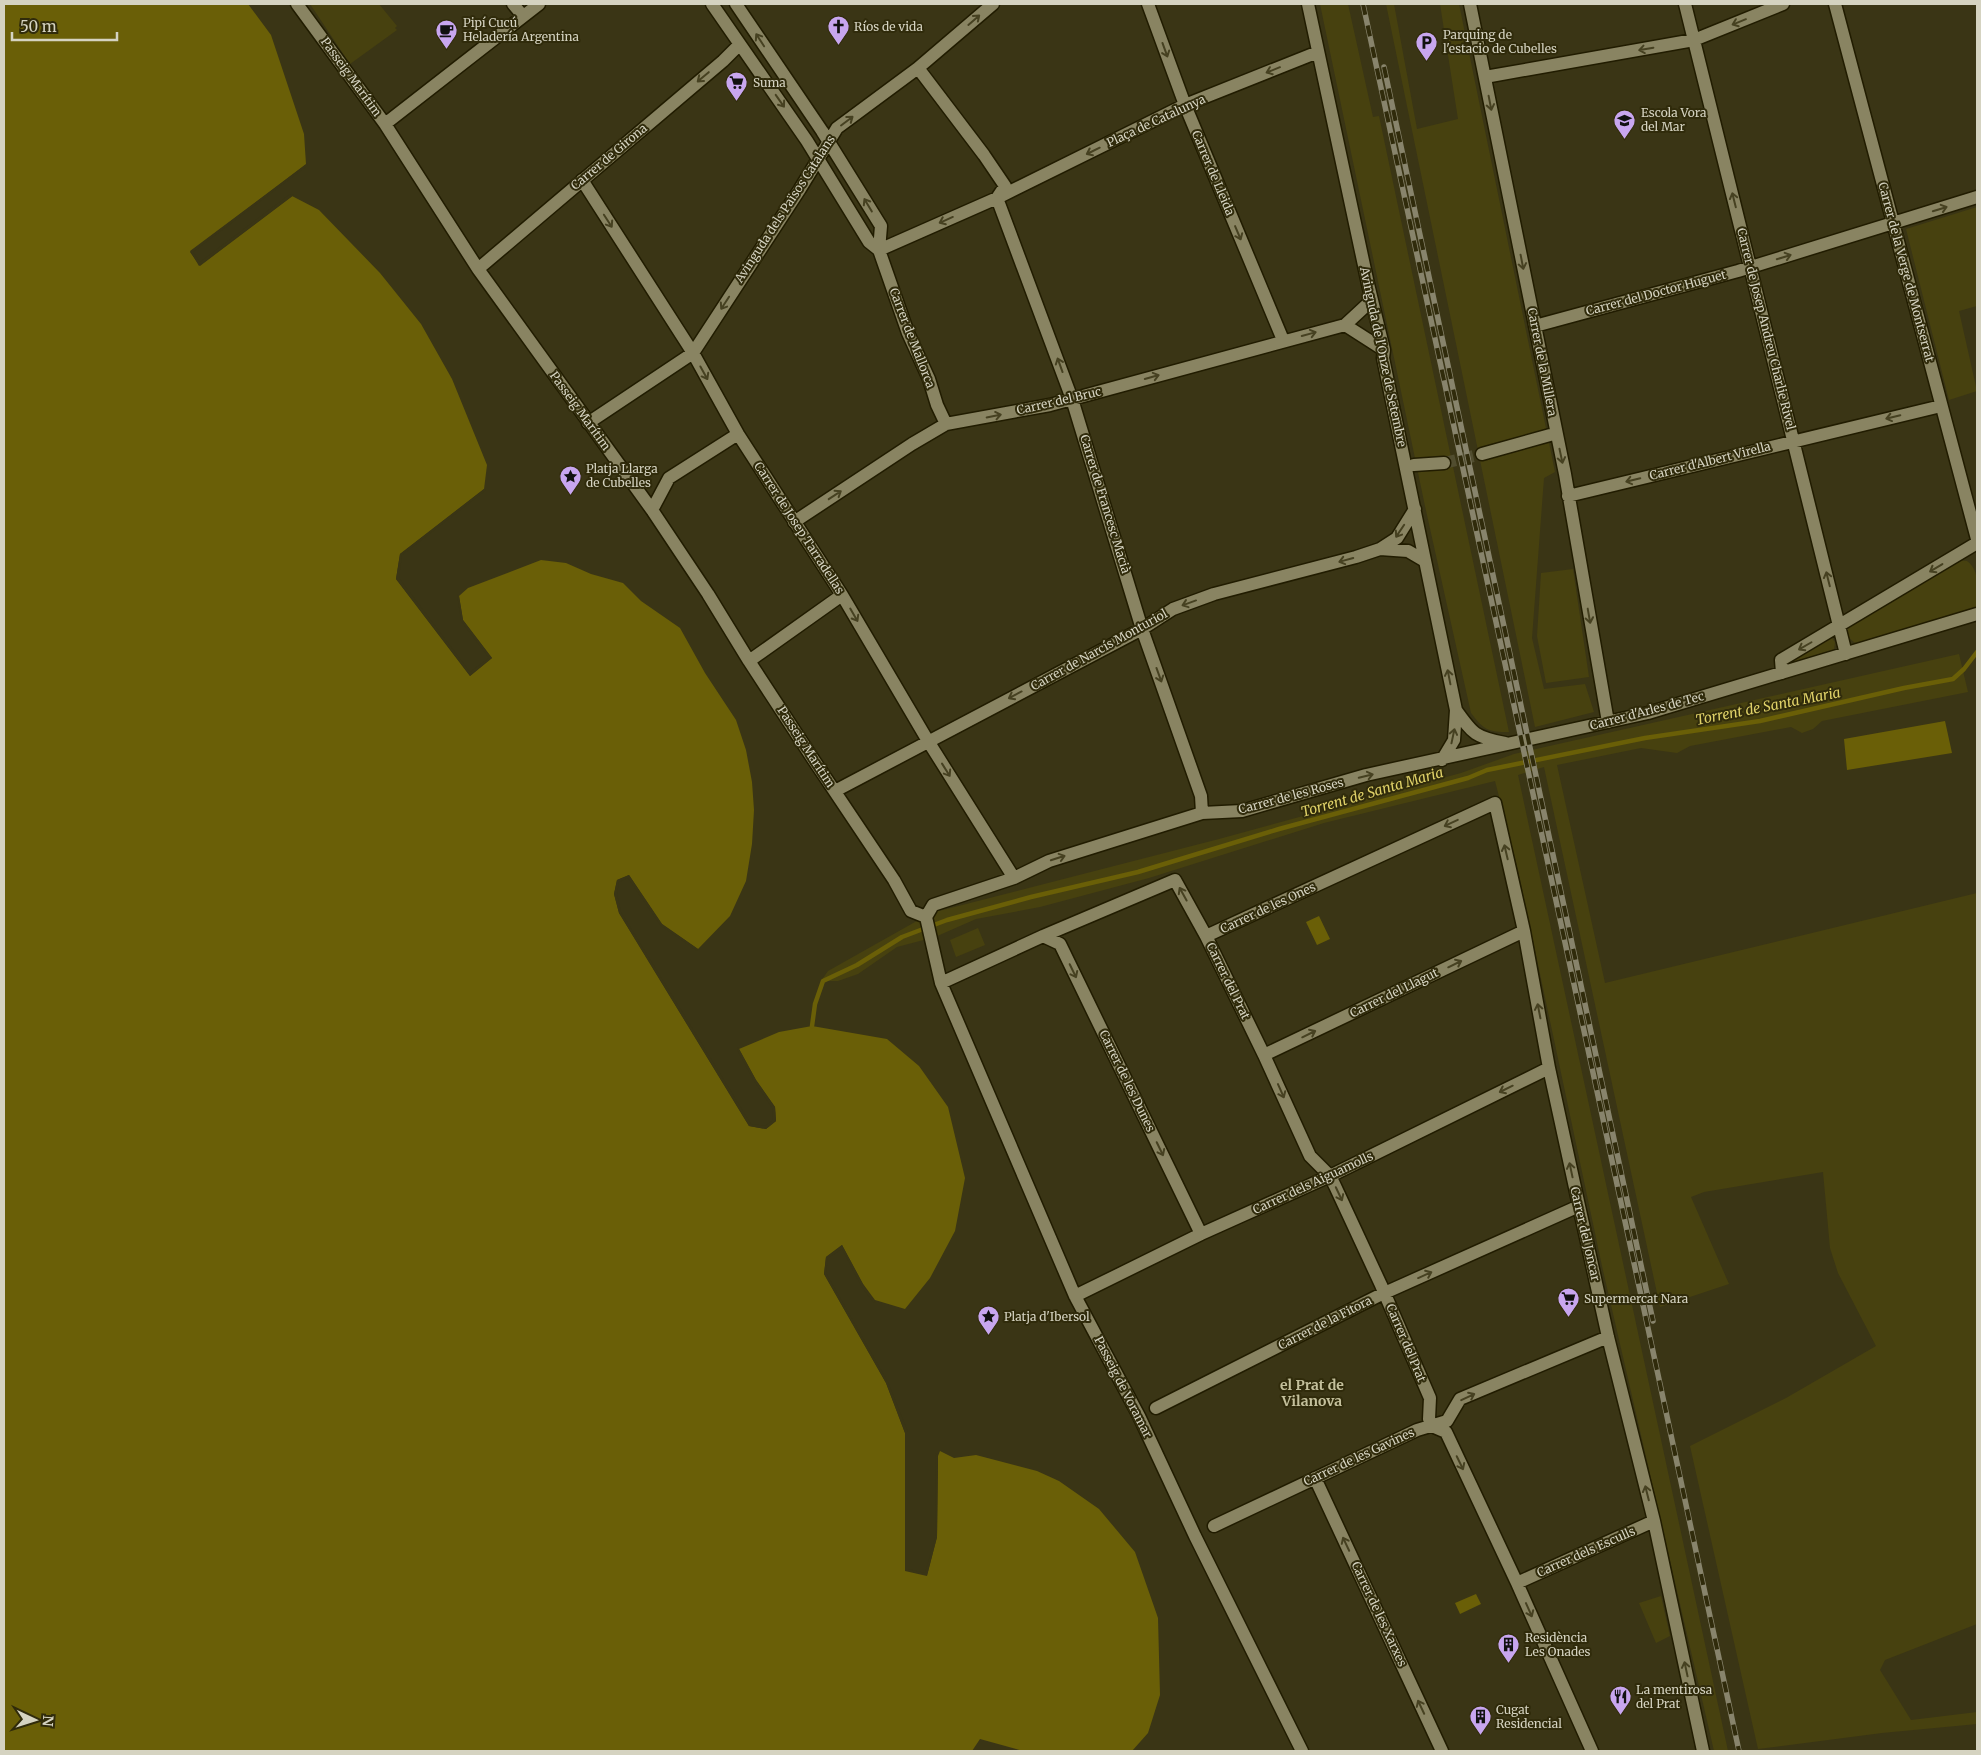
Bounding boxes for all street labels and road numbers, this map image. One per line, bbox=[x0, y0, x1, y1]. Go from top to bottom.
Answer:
street label: Passeig Marítim bbox=[318, 34, 385, 119]
street label: Plaça de Catalunya bbox=[1104, 91, 1208, 150]
street label: Carrer de Girona bbox=[568, 120, 650, 193]
street label: Carrer de Lleida bbox=[1189, 128, 1238, 218]
street label: Avinguda dels Països Catalans bbox=[731, 132, 838, 286]
street label: Carrer de la Verge de Montserrat bbox=[1875, 180, 1938, 364]
street label: Carrer de Josep Andreu Charlie Rivel bbox=[1734, 226, 1799, 432]
street label: Avinguda de l'Onze de Setembre bbox=[1357, 264, 1410, 448]
street label: Carrer del Doctor Huguet bbox=[1584, 267, 1728, 318]
street label: Carrer de Mallorca bbox=[886, 286, 939, 391]
street label: Carrer de la Millera bbox=[1525, 307, 1560, 418]
street label: Passeig Marítim bbox=[547, 368, 614, 453]
street label: Carrer del Bruc bbox=[1015, 383, 1103, 418]
street label: Carrer de Francesc Macià bbox=[1077, 433, 1134, 576]
street label: Carrer d'Albert Virella bbox=[1648, 438, 1773, 483]
street label: Carrer de Josep Tarradellas bbox=[751, 459, 848, 597]
street label: Carrer de Narcís Monturiol bbox=[1028, 606, 1170, 693]
street label: Carrer d'Arles de Tec bbox=[1588, 688, 1706, 733]
street label: Passeig Marítim bbox=[775, 703, 838, 790]
street label: Carrer de les Roses bbox=[1237, 774, 1345, 817]
street label: Carrer de les Ones bbox=[1218, 879, 1318, 936]
street label: Carrer del Prat bbox=[1203, 940, 1254, 1022]
street label: Carrer del Llagut bbox=[1347, 965, 1441, 1020]
street label: Carrer de les Dunes bbox=[1096, 1027, 1159, 1134]
street label: Carrer dels Aiguamolls bbox=[1250, 1148, 1375, 1217]
street label: Carrer del Joncar bbox=[1567, 1185, 1604, 1283]
street label: Carrer de la Fitora bbox=[1276, 1292, 1374, 1353]
street label: Carrer del Prat bbox=[1383, 1301, 1430, 1384]
street label: Passeig de Voramar bbox=[1091, 1333, 1156, 1441]
street label: Carrer de les Gavines bbox=[1301, 1424, 1417, 1489]
street label: Carrer dels Esculls bbox=[1534, 1523, 1637, 1580]
street label: Carrer de les Xarxes bbox=[1349, 1559, 1410, 1669]

